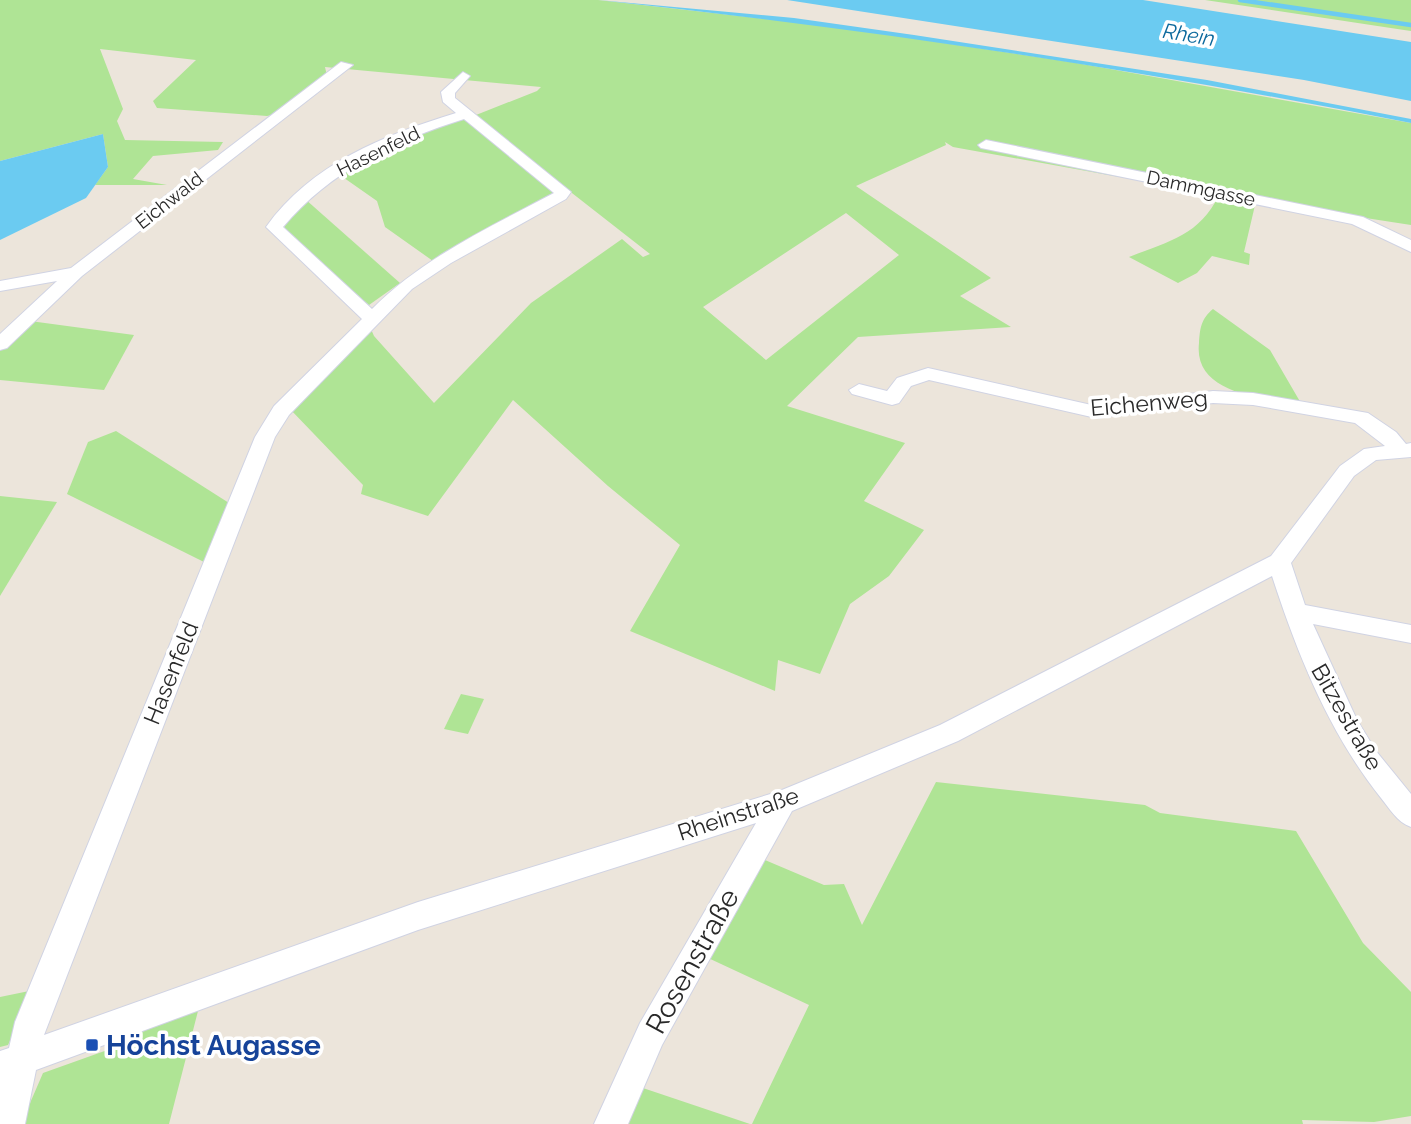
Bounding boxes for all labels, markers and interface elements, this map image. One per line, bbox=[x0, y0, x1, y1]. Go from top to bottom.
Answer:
water label: Rhein bbox=[1161, 18, 1217, 51]
street label: Hasenfeld bbox=[333, 121, 423, 181]
street label: Dammgasse bbox=[1145, 166, 1257, 210]
street label: Eichwald bbox=[131, 167, 207, 233]
street label: Eichenweg bbox=[1089, 384, 1209, 421]
street label: Hasenfeld bbox=[138, 617, 203, 728]
street label: Bitzestraße bbox=[1306, 659, 1389, 775]
street label: Rheinstraße bbox=[674, 781, 802, 846]
street label: Rosenstraße bbox=[639, 883, 746, 1039]
place label: Höchst Augasse bbox=[106, 1029, 321, 1062]
marker: Höchst Augasse bbox=[84, 1037, 100, 1053]

